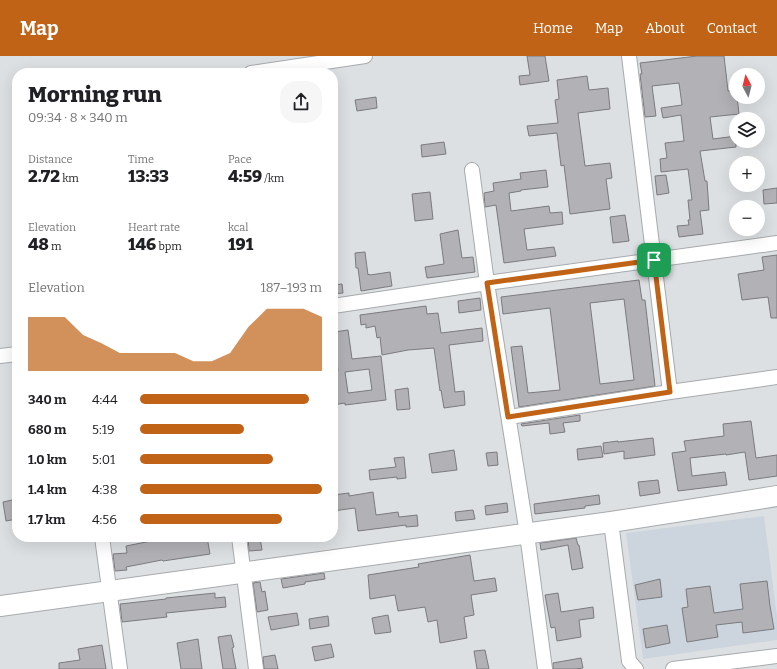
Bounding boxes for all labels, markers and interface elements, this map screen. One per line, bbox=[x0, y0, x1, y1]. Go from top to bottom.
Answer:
text: Map bbox=[20, 17, 59, 40]
text: Home bbox=[533, 20, 573, 37]
text: Map bbox=[595, 20, 623, 37]
text: About bbox=[645, 20, 685, 37]
text: Contact bbox=[707, 20, 757, 37]
north arrow bbox=[729, 68, 765, 104]
map controls bbox=[729, 68, 765, 236]
text: Morning run bbox=[28, 81, 161, 108]
button: share bbox=[280, 81, 322, 123]
text: 09:34 · 8 × 340 m bbox=[28, 110, 128, 125]
button: layers bbox=[729, 112, 765, 148]
text: Distance bbox=[28, 153, 73, 166]
text: Time bbox=[128, 153, 154, 166]
text: Pace bbox=[228, 153, 252, 166]
button: + bbox=[729, 156, 765, 192]
text: 2.72 bbox=[28, 166, 60, 187]
text: 13:33 bbox=[128, 166, 169, 187]
text: 4:59 bbox=[228, 166, 262, 187]
text: km bbox=[60, 172, 79, 185]
text: /km bbox=[262, 172, 284, 185]
button: − bbox=[729, 200, 765, 236]
text: Elevation bbox=[28, 221, 76, 234]
text: Heart rate bbox=[128, 221, 180, 234]
text: kcal bbox=[228, 221, 248, 234]
text: 48 bbox=[28, 234, 49, 255]
text: 146 bbox=[128, 234, 156, 255]
text: 191 bbox=[228, 234, 253, 255]
text: m bbox=[49, 240, 62, 253]
text: bpm bbox=[156, 240, 182, 253]
pin bbox=[637, 243, 671, 277]
icon: arrive bbox=[643, 249, 665, 271]
text: Elevation bbox=[28, 280, 85, 295]
text: 187–193 m bbox=[260, 280, 322, 295]
text: 340 m bbox=[28, 392, 66, 407]
text: 4:44 bbox=[92, 392, 118, 407]
text: 680 m bbox=[28, 422, 67, 437]
text: 5:19 bbox=[92, 422, 115, 437]
text: 1.0 km bbox=[28, 452, 67, 467]
text: 5:01 bbox=[92, 452, 115, 467]
text: 1.4 km bbox=[28, 482, 67, 497]
text: 4:38 bbox=[92, 482, 118, 497]
text: 1.7 km bbox=[28, 512, 65, 527]
text: 4:56 bbox=[92, 512, 117, 527]

